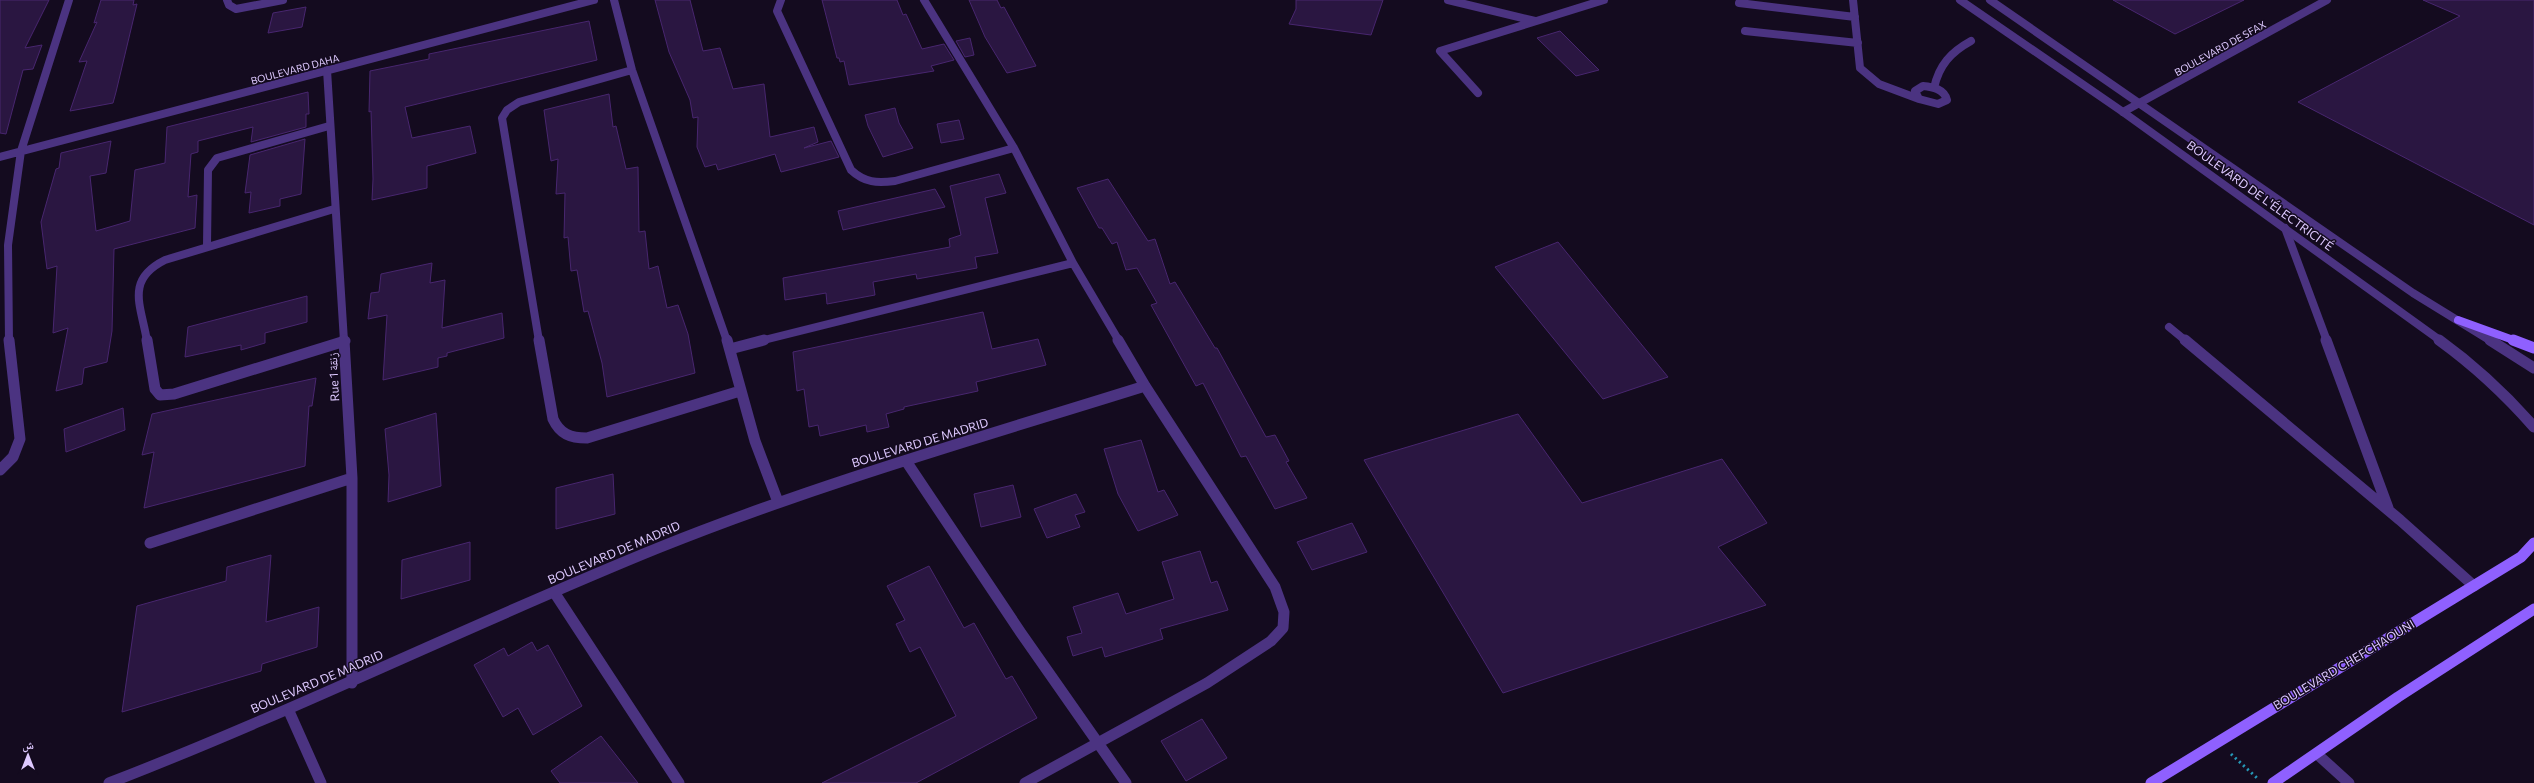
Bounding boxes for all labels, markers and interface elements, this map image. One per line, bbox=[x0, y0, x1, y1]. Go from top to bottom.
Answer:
street label: BOULEVARD DE SFAX bbox=[2172, 18, 2268, 78]
street label: BOULEVARD DAHA bbox=[250, 51, 341, 87]
street label: BOULEVARD DE L'ÉLECTRICITÉ bbox=[2185, 137, 2337, 253]
street label: Rue 1 زنقة bbox=[325, 352, 341, 402]
street label: BOULEVARD DE MADRID bbox=[850, 415, 990, 470]
street label: BOULEVARD DE MADRID bbox=[545, 518, 682, 586]
street label: BOULEVARD CHEFCHAOUNI bbox=[2270, 616, 2417, 712]
street label: BOULEVARD DE MADRID bbox=[248, 647, 385, 715]
north arrow bbox=[8, 735, 48, 775]
text: ش bbox=[22, 738, 34, 753]

